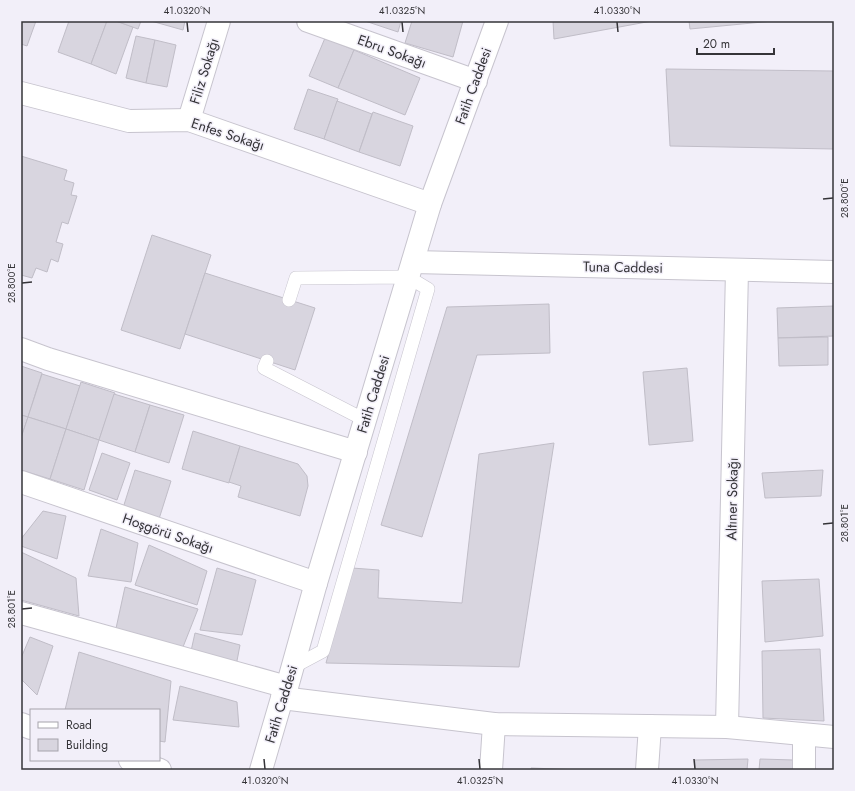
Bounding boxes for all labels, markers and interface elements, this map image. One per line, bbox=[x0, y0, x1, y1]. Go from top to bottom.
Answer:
text: 41.0320°N bbox=[163, 3, 211, 18]
text: 41.0325°N bbox=[379, 3, 425, 18]
text: 41.0330°N bbox=[594, 3, 640, 18]
street label: Ebru Sokağı bbox=[355, 29, 429, 73]
scale bar bbox=[697, 30, 774, 56]
text: 20 m bbox=[703, 35, 730, 53]
street label: Filiz Sokağı bbox=[184, 36, 224, 106]
street label: Fatih Caddesi bbox=[450, 45, 496, 127]
street label: Enfes Sokağı bbox=[189, 113, 267, 155]
text: 28.800°E bbox=[837, 178, 852, 218]
street label: Tuna Caddesi bbox=[583, 256, 663, 278]
text: 28.800°E bbox=[4, 263, 19, 303]
street label: Fatih Caddesi bbox=[352, 353, 394, 435]
street label: Altıner Sokağı bbox=[721, 457, 743, 541]
text: 28.801°E bbox=[837, 504, 852, 542]
street label: Hoşgörü Sokağı bbox=[120, 508, 216, 558]
text: 28.801°E bbox=[4, 590, 19, 628]
street label: Fatih Caddesi bbox=[260, 663, 302, 745]
legend bbox=[30, 709, 160, 761]
text: Road bbox=[66, 716, 92, 734]
text: Building bbox=[66, 736, 108, 754]
text: 41.0320°N bbox=[241, 773, 289, 788]
text: 41.0325°N bbox=[457, 773, 503, 788]
text: 41.0330°N bbox=[672, 773, 718, 788]

